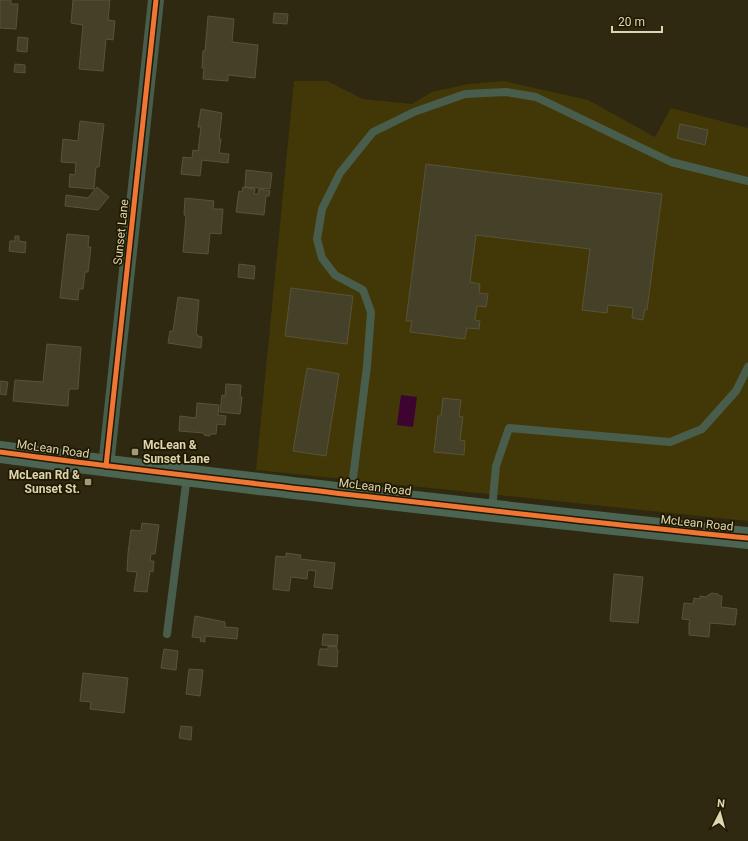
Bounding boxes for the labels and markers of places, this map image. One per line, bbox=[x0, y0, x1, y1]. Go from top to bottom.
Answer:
place label: McLean & Sunset Lane bbox=[143, 438, 210, 466]
marker: McLean & Sunset Lane bbox=[130, 447, 140, 457]
place label: McLean Rd & Sunset St. bbox=[9, 468, 80, 496]
marker: McLean Rd & Sunset St. bbox=[83, 477, 93, 487]

